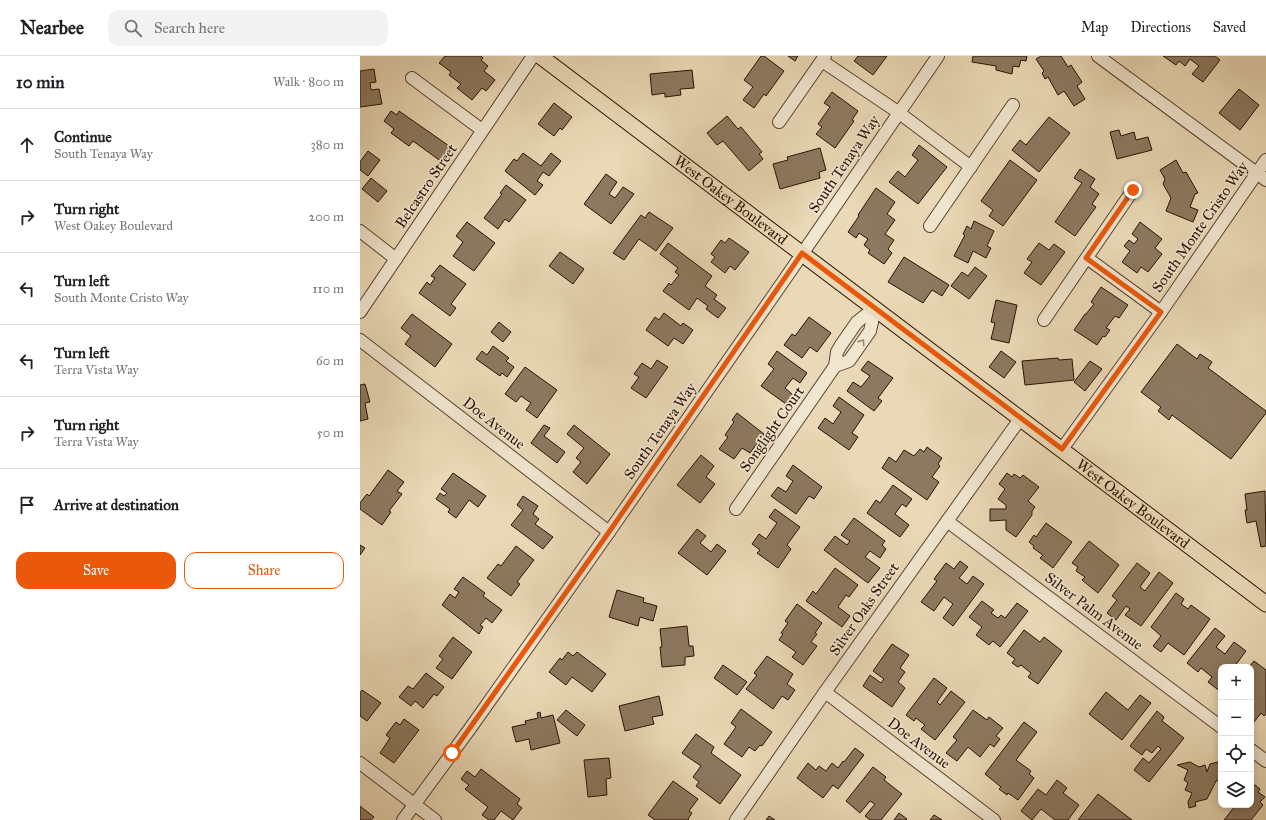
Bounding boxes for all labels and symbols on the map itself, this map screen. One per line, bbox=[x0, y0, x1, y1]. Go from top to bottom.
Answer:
street label: South Tenaya Way bbox=[805, 111, 884, 216]
street label: Belcastro Street bbox=[391, 140, 461, 231]
street label: West Oakey Boulevard bbox=[670, 151, 791, 249]
street label: South Monte Cristo Way bbox=[1148, 157, 1252, 296]
route end bbox=[1124, 181, 1142, 199]
one-way arrow bbox=[857, 340, 864, 347]
street label: South Tenaya Way bbox=[620, 378, 701, 483]
street label: Songlight Court bbox=[736, 382, 809, 475]
street label: Doe Avenue bbox=[459, 393, 529, 453]
street label: West Oakey Boulevard bbox=[1073, 455, 1194, 552]
street label: Silver Oaks Street bbox=[825, 558, 903, 659]
street label: Silver Palm Avenue bbox=[1041, 568, 1147, 654]
street label: Doe Avenue bbox=[884, 714, 954, 772]
route start bbox=[443, 744, 461, 762]

